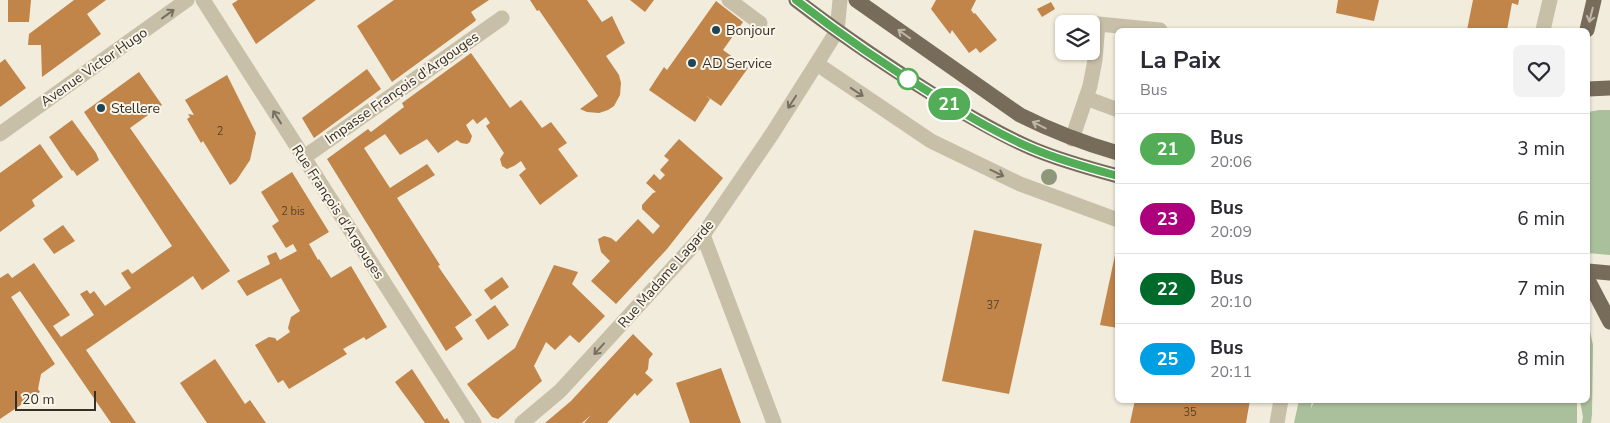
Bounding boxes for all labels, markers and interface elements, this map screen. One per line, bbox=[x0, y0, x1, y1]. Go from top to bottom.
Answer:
one-way arrow bbox=[1585, 7, 1595, 23]
one-way arrow bbox=[161, 9, 174, 20]
map controls bbox=[1055, 15, 1100, 60]
button: layers bbox=[1055, 15, 1100, 60]
place label: Bonjour bbox=[726, 21, 775, 40]
street label: Avenue Victor Hugo bbox=[37, 23, 151, 111]
marker: Bonjour bbox=[710, 24, 722, 36]
street label: Impasse François d'Argouges bbox=[321, 27, 483, 149]
one-way arrow bbox=[897, 29, 911, 39]
text: La Paix bbox=[1140, 44, 1221, 76]
button: heart bbox=[1513, 45, 1565, 97]
place label: AD Service bbox=[702, 54, 772, 73]
marker: AD Service bbox=[686, 57, 698, 69]
unlabelled marker bbox=[897, 68, 919, 90]
text: Bus bbox=[1140, 79, 1168, 101]
one-way arrow bbox=[850, 87, 864, 97]
line badge: 21 bbox=[926, 88, 972, 120]
text: 21 bbox=[938, 92, 960, 116]
one-way arrow bbox=[787, 95, 798, 109]
place label: Stellere bbox=[111, 99, 160, 118]
marker: Stellere bbox=[95, 102, 107, 114]
one-way arrow bbox=[272, 110, 282, 124]
one-way arrow bbox=[1032, 120, 1047, 129]
house number: 2 bbox=[217, 124, 223, 139]
text: Bus bbox=[1210, 125, 1243, 151]
text: 3 min bbox=[1517, 136, 1565, 162]
text: 21 bbox=[1157, 137, 1178, 161]
street label: Rue François d'Argouges bbox=[287, 141, 389, 283]
text: 20:06 bbox=[1210, 151, 1252, 173]
one-way arrow bbox=[990, 169, 1005, 179]
text: Bus bbox=[1210, 195, 1243, 221]
house number: 2 bis bbox=[281, 204, 305, 219]
text: 6 min bbox=[1517, 206, 1565, 232]
text: 23 bbox=[1157, 207, 1178, 231]
street label: Rue Madame Lagarde bbox=[614, 216, 718, 332]
text: 20:09 bbox=[1210, 221, 1252, 243]
text: Bus bbox=[1210, 265, 1243, 291]
text: 7 min bbox=[1517, 276, 1565, 302]
text: 22 bbox=[1157, 277, 1178, 301]
text: 20:10 bbox=[1210, 291, 1252, 313]
house number: 37 bbox=[986, 298, 1000, 313]
text: Bus bbox=[1210, 335, 1243, 361]
one-way arrow bbox=[593, 342, 605, 355]
text: 8 min bbox=[1517, 346, 1565, 372]
text: 25 bbox=[1157, 347, 1178, 371]
text: 20:11 bbox=[1210, 361, 1252, 383]
scale bar bbox=[15, 388, 96, 411]
text: 20 m bbox=[22, 390, 54, 409]
house number: 35 bbox=[1183, 405, 1197, 420]

